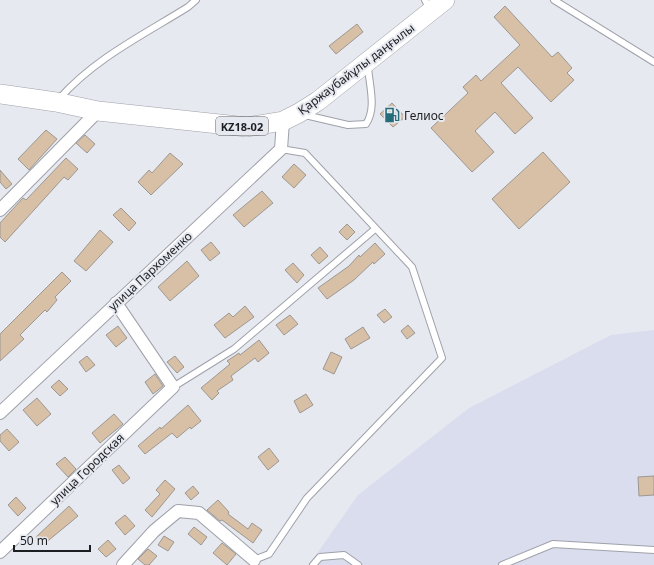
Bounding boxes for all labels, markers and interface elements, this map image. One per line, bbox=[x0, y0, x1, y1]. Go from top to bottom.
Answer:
street label: Қаржаубайұлы даңғылы bbox=[294, 19, 418, 119]
fuel station icon: Гелиос bbox=[383, 106, 401, 124]
place label: Гелиос bbox=[404, 107, 444, 124]
road number: KZ18-02 bbox=[216, 117, 268, 135]
street label: улица Пархоменко bbox=[104, 228, 196, 314]
street label: улица Городская bbox=[46, 429, 128, 509]
scale bar bbox=[14, 527, 90, 553]
text: 50 m bbox=[20, 532, 48, 549]

